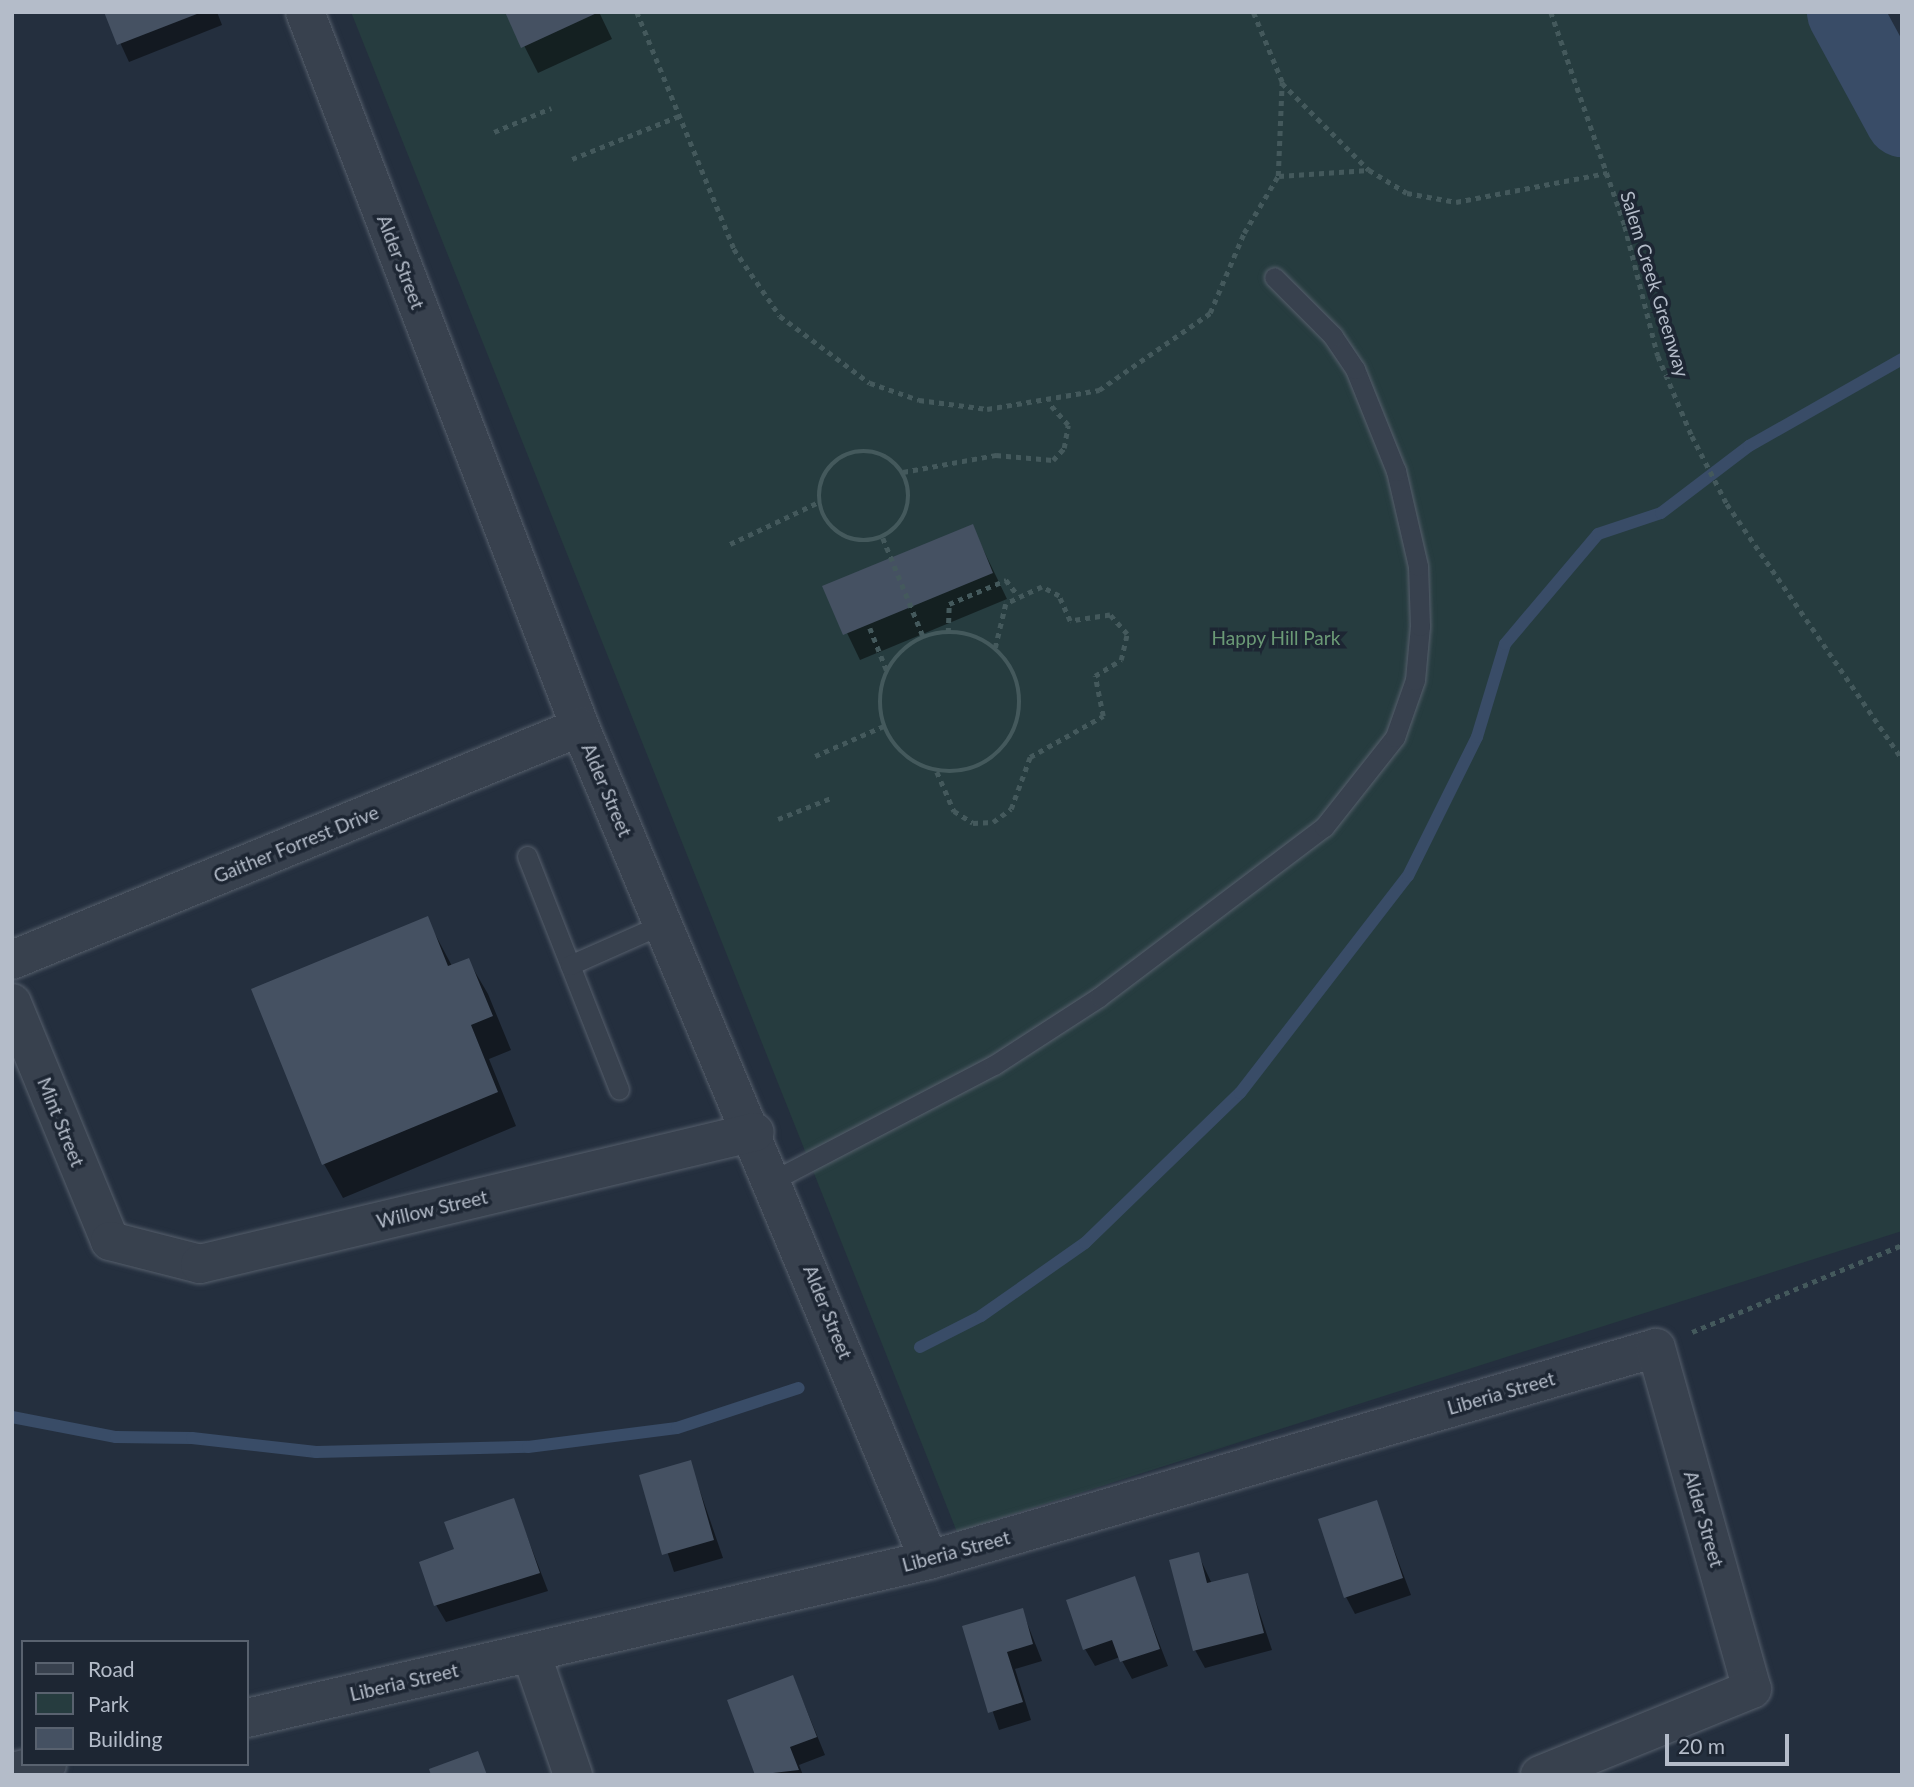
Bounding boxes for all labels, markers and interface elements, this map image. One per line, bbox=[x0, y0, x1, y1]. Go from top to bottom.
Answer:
street label: Salem Creek Greenway bbox=[1616, 188, 1694, 380]
street label: Alder Street bbox=[372, 211, 430, 313]
park label: Happy Hill Park bbox=[1211, 627, 1341, 649]
street label: Alder Street bbox=[577, 740, 637, 840]
street label: Gaither Forrest Drive bbox=[210, 800, 382, 888]
street label: Mint Street bbox=[33, 1074, 89, 1170]
street label: Willow Street bbox=[374, 1185, 490, 1233]
street label: Alder Street bbox=[799, 1261, 857, 1363]
street label: Liberia Street bbox=[1445, 1367, 1557, 1419]
street label: Alder Street bbox=[1679, 1468, 1729, 1570]
street label: Liberia Street bbox=[900, 1526, 1012, 1576]
legend bbox=[21, 1640, 248, 1766]
text: Road bbox=[88, 1656, 135, 1681]
street label: Liberia Street bbox=[347, 1658, 461, 1706]
text: Park bbox=[88, 1691, 129, 1716]
scale bar bbox=[1669, 1720, 1793, 1764]
text: Building bbox=[88, 1726, 163, 1751]
text: 20 m bbox=[1678, 1733, 1725, 1758]

